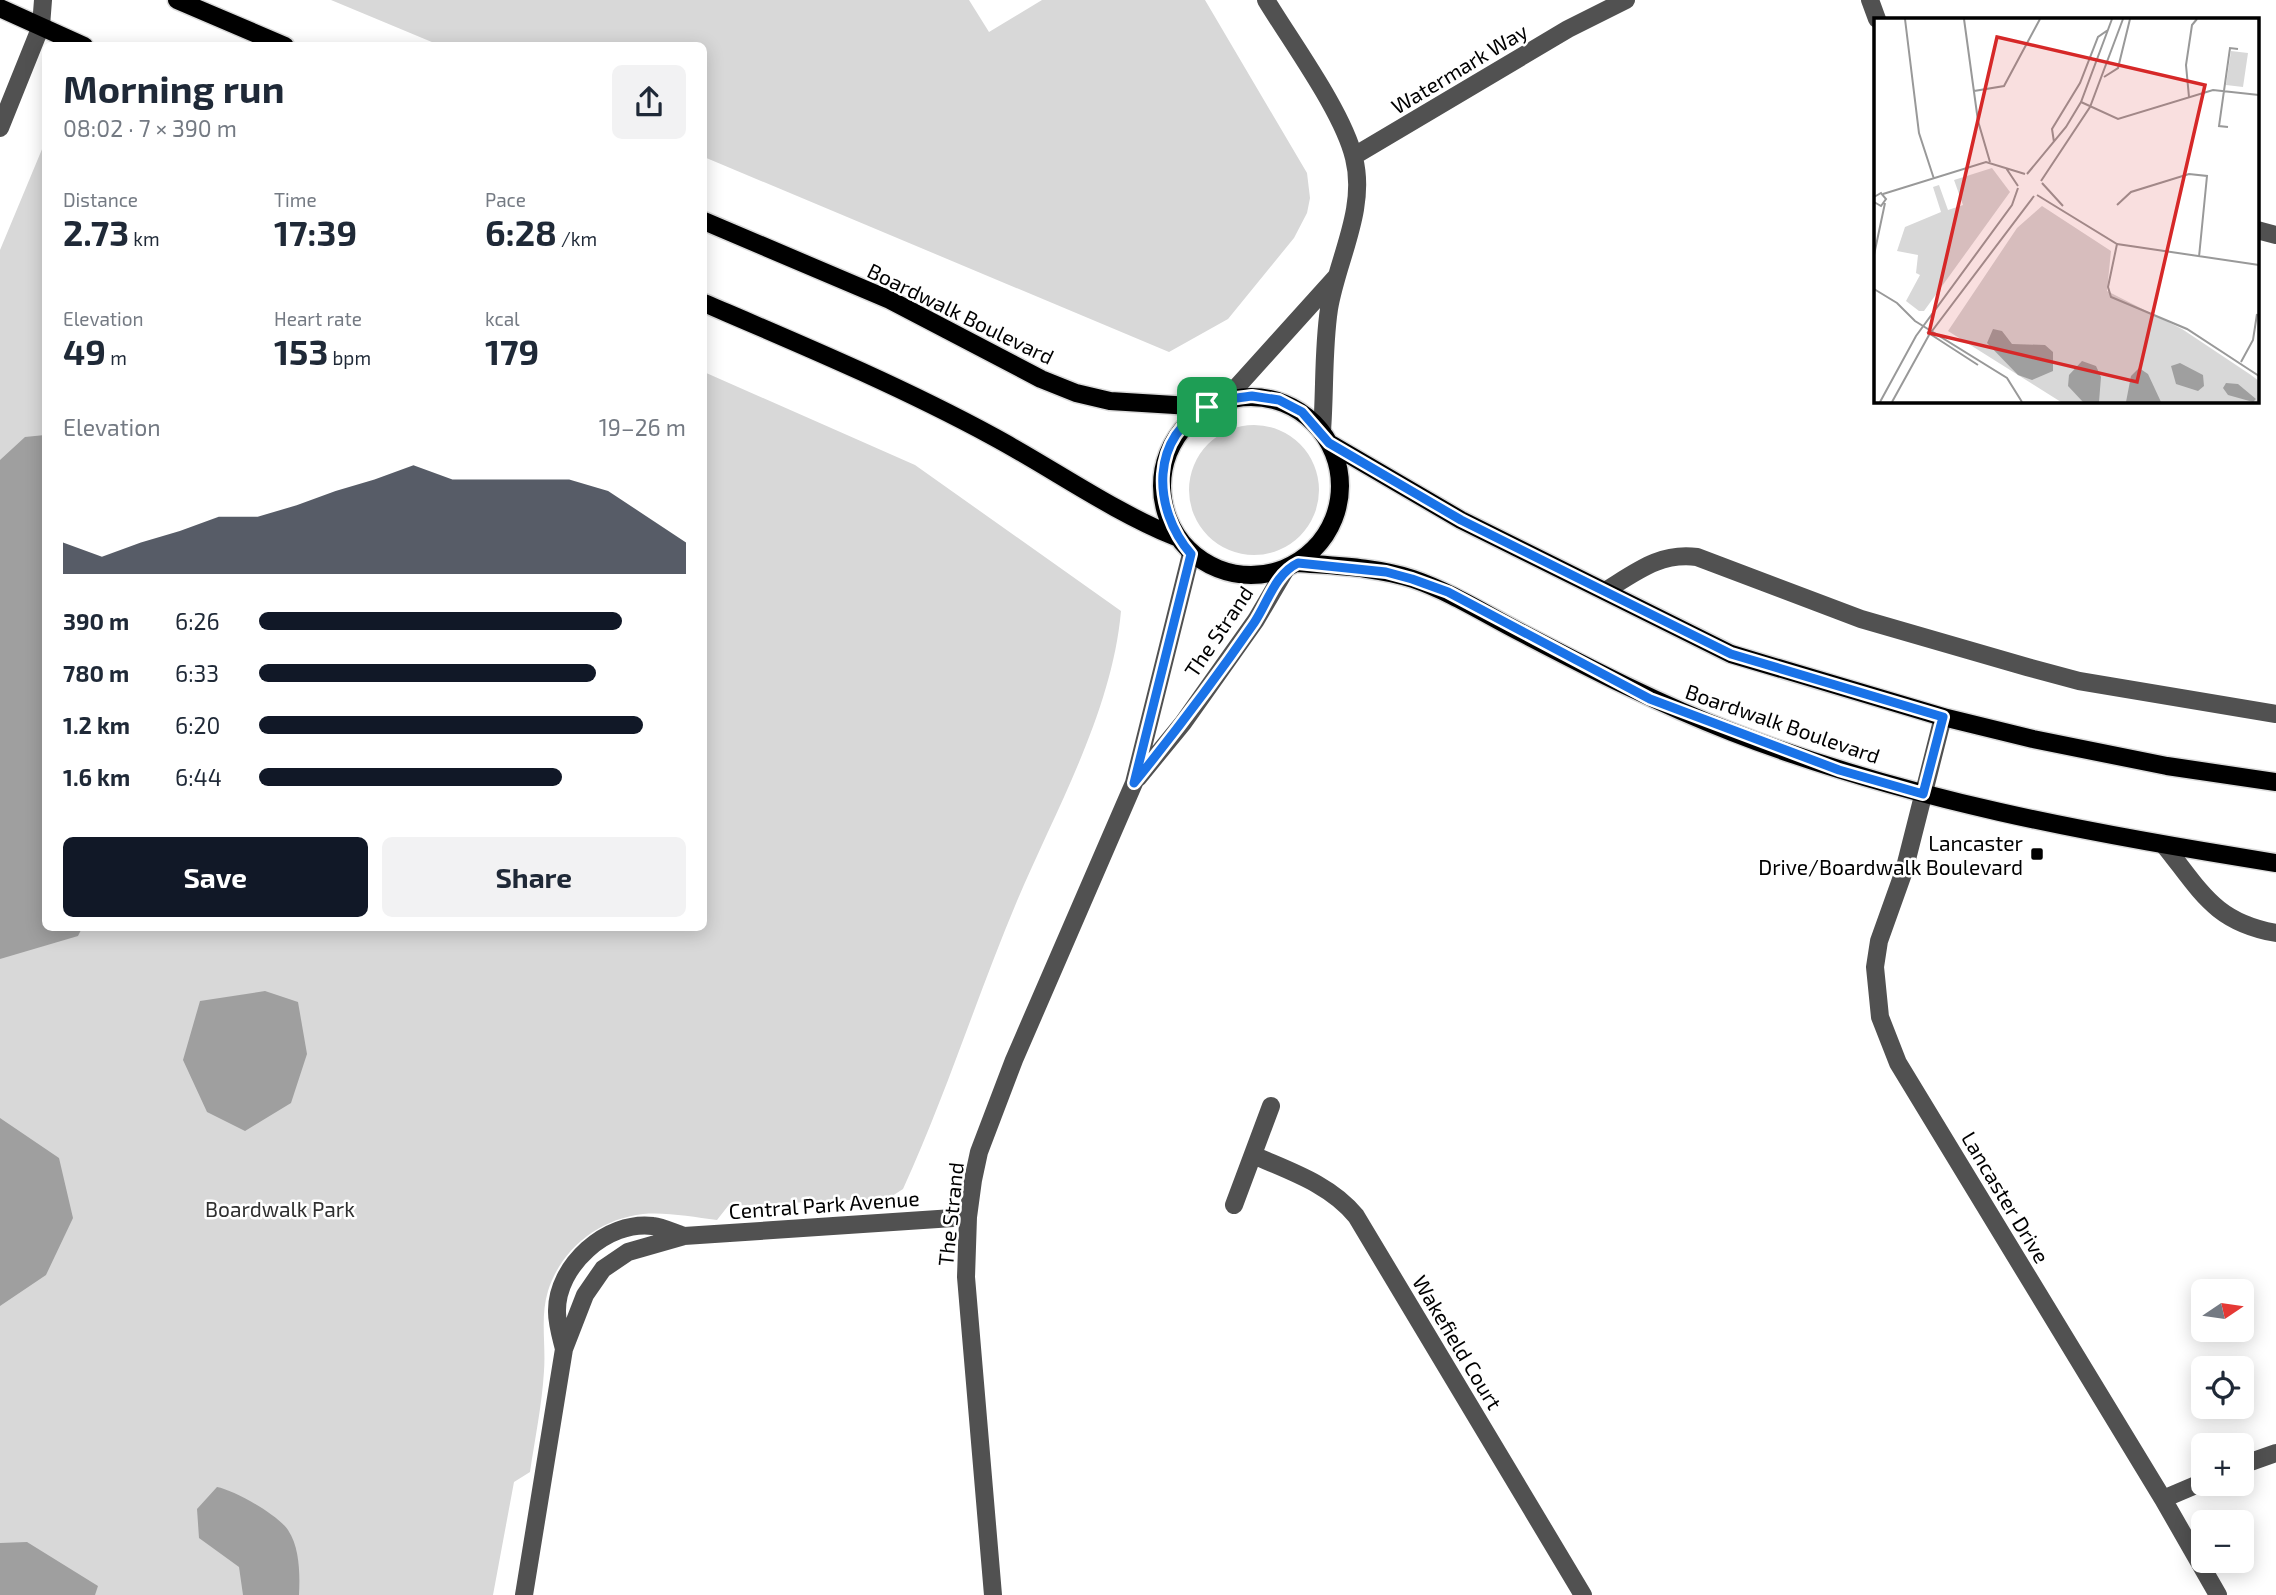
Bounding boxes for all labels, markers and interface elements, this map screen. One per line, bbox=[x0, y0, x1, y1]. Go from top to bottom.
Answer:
street label: Watermark Way bbox=[1386, 18, 1532, 118]
inset map bbox=[1874, 18, 2258, 402]
text: Morning run bbox=[63, 65, 284, 111]
button: share bbox=[612, 65, 686, 139]
text: 08:02 · 7 × 390 m bbox=[63, 114, 237, 142]
text: Distance bbox=[63, 188, 138, 211]
text: Time bbox=[274, 188, 317, 211]
text: Pace bbox=[485, 188, 526, 211]
text: 2.73 bbox=[63, 211, 129, 253]
text: 17:39 bbox=[274, 211, 357, 253]
text: 6:28 bbox=[485, 211, 557, 253]
text: km bbox=[129, 227, 160, 250]
text: /km bbox=[557, 227, 597, 250]
street label: Boardwalk Boulevard bbox=[864, 257, 1058, 369]
text: Elevation bbox=[63, 307, 144, 330]
text: Heart rate bbox=[274, 307, 362, 330]
text: kcal bbox=[485, 307, 520, 330]
text: 49 bbox=[63, 330, 106, 372]
text: 153 bbox=[274, 330, 328, 372]
text: 179 bbox=[485, 330, 539, 372]
text: m bbox=[106, 346, 127, 369]
text: bpm bbox=[328, 346, 371, 369]
pin bbox=[1177, 377, 1237, 437]
icon: arrive bbox=[1188, 388, 1226, 426]
text: Elevation bbox=[63, 413, 161, 441]
text: 19–26 m bbox=[599, 413, 686, 441]
street label: The Strand bbox=[1179, 581, 1257, 681]
text: 390 m bbox=[63, 607, 129, 635]
text: 6:26 bbox=[175, 607, 220, 635]
text: 780 m bbox=[63, 659, 129, 687]
text: 6:33 bbox=[175, 659, 219, 687]
street label: Boardwalk Boulevard bbox=[1682, 678, 1884, 768]
text: 1.2 km bbox=[63, 711, 130, 739]
text: 6:20 bbox=[175, 711, 220, 739]
text: 1.6 km bbox=[63, 763, 130, 791]
text: 6:44 bbox=[175, 763, 222, 791]
place label: Lancaster Drive/Boardwalk Boulevard bbox=[1758, 830, 2024, 879]
button: Save bbox=[63, 837, 368, 917]
button: Share bbox=[382, 837, 686, 917]
marker: Lancaster Drive/Boardwalk Boulevard bbox=[2029, 846, 2045, 862]
street label: Lancaster Drive bbox=[1957, 1127, 2055, 1267]
street label: The Strand bbox=[932, 1161, 968, 1267]
street label: Central Park Avenue bbox=[728, 1185, 920, 1223]
park label: Boardwalk Park bbox=[205, 1196, 355, 1221]
street label: Wakefield Court bbox=[1408, 1270, 1508, 1414]
north arrow bbox=[2191, 1279, 2254, 1342]
map controls bbox=[2191, 1279, 2254, 1573]
button: locate bbox=[2191, 1356, 2254, 1419]
button: + bbox=[2191, 1433, 2254, 1496]
button: − bbox=[2191, 1510, 2254, 1573]

